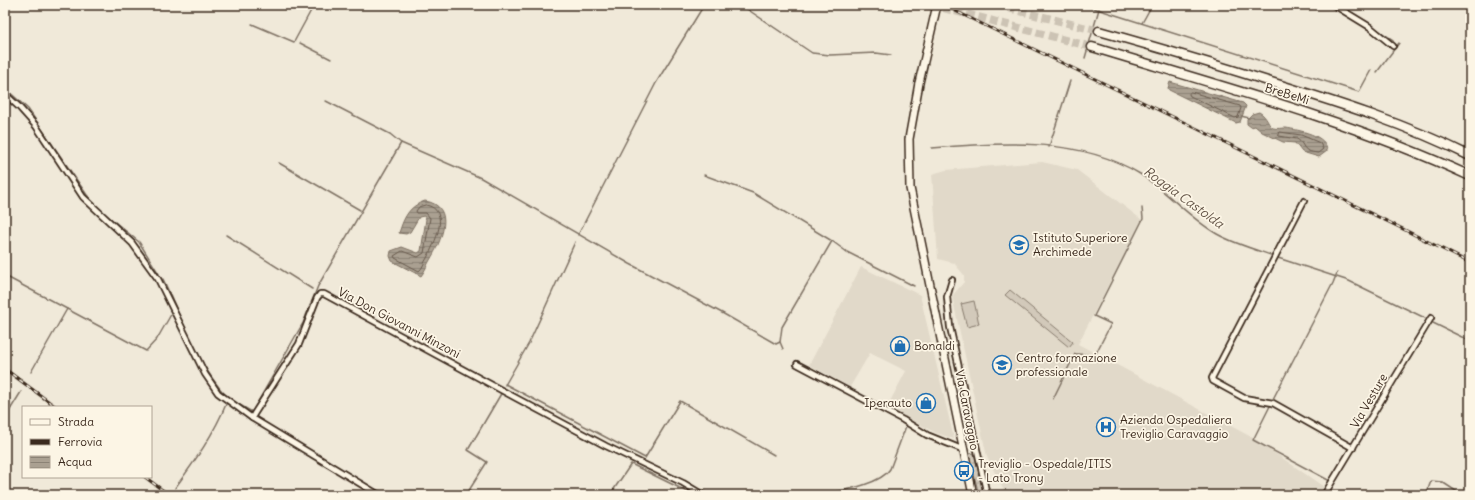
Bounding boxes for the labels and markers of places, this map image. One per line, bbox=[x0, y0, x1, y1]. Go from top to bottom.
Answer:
place label: Istituto Superiore Archimede bbox=[1033, 230, 1127, 259]
school or university icon: Istituto Superiore Archimede bbox=[1008, 234, 1030, 256]
shop icon: Bonaldi bbox=[889, 335, 911, 357]
place label: Bonaldi bbox=[914, 338, 955, 353]
place label: Centro formazione professionale bbox=[1016, 350, 1117, 379]
school or university icon: Centro formazione professionale bbox=[991, 354, 1013, 376]
shop icon: Iperauto bbox=[915, 392, 937, 414]
place label: Iperauto bbox=[864, 395, 912, 410]
place label: Azienda Ospedaliera Treviglio Caravaggio bbox=[1120, 412, 1232, 441]
hospital icon: Azienda Ospedaliera Treviglio Caravaggio bbox=[1095, 416, 1117, 438]
place label: Treviglio - Ospedale/ITIS - Lato Trony bbox=[978, 456, 1112, 485]
bus stop icon: Treviglio - Ospedale/ITIS - Lato Trony bbox=[953, 460, 975, 482]

